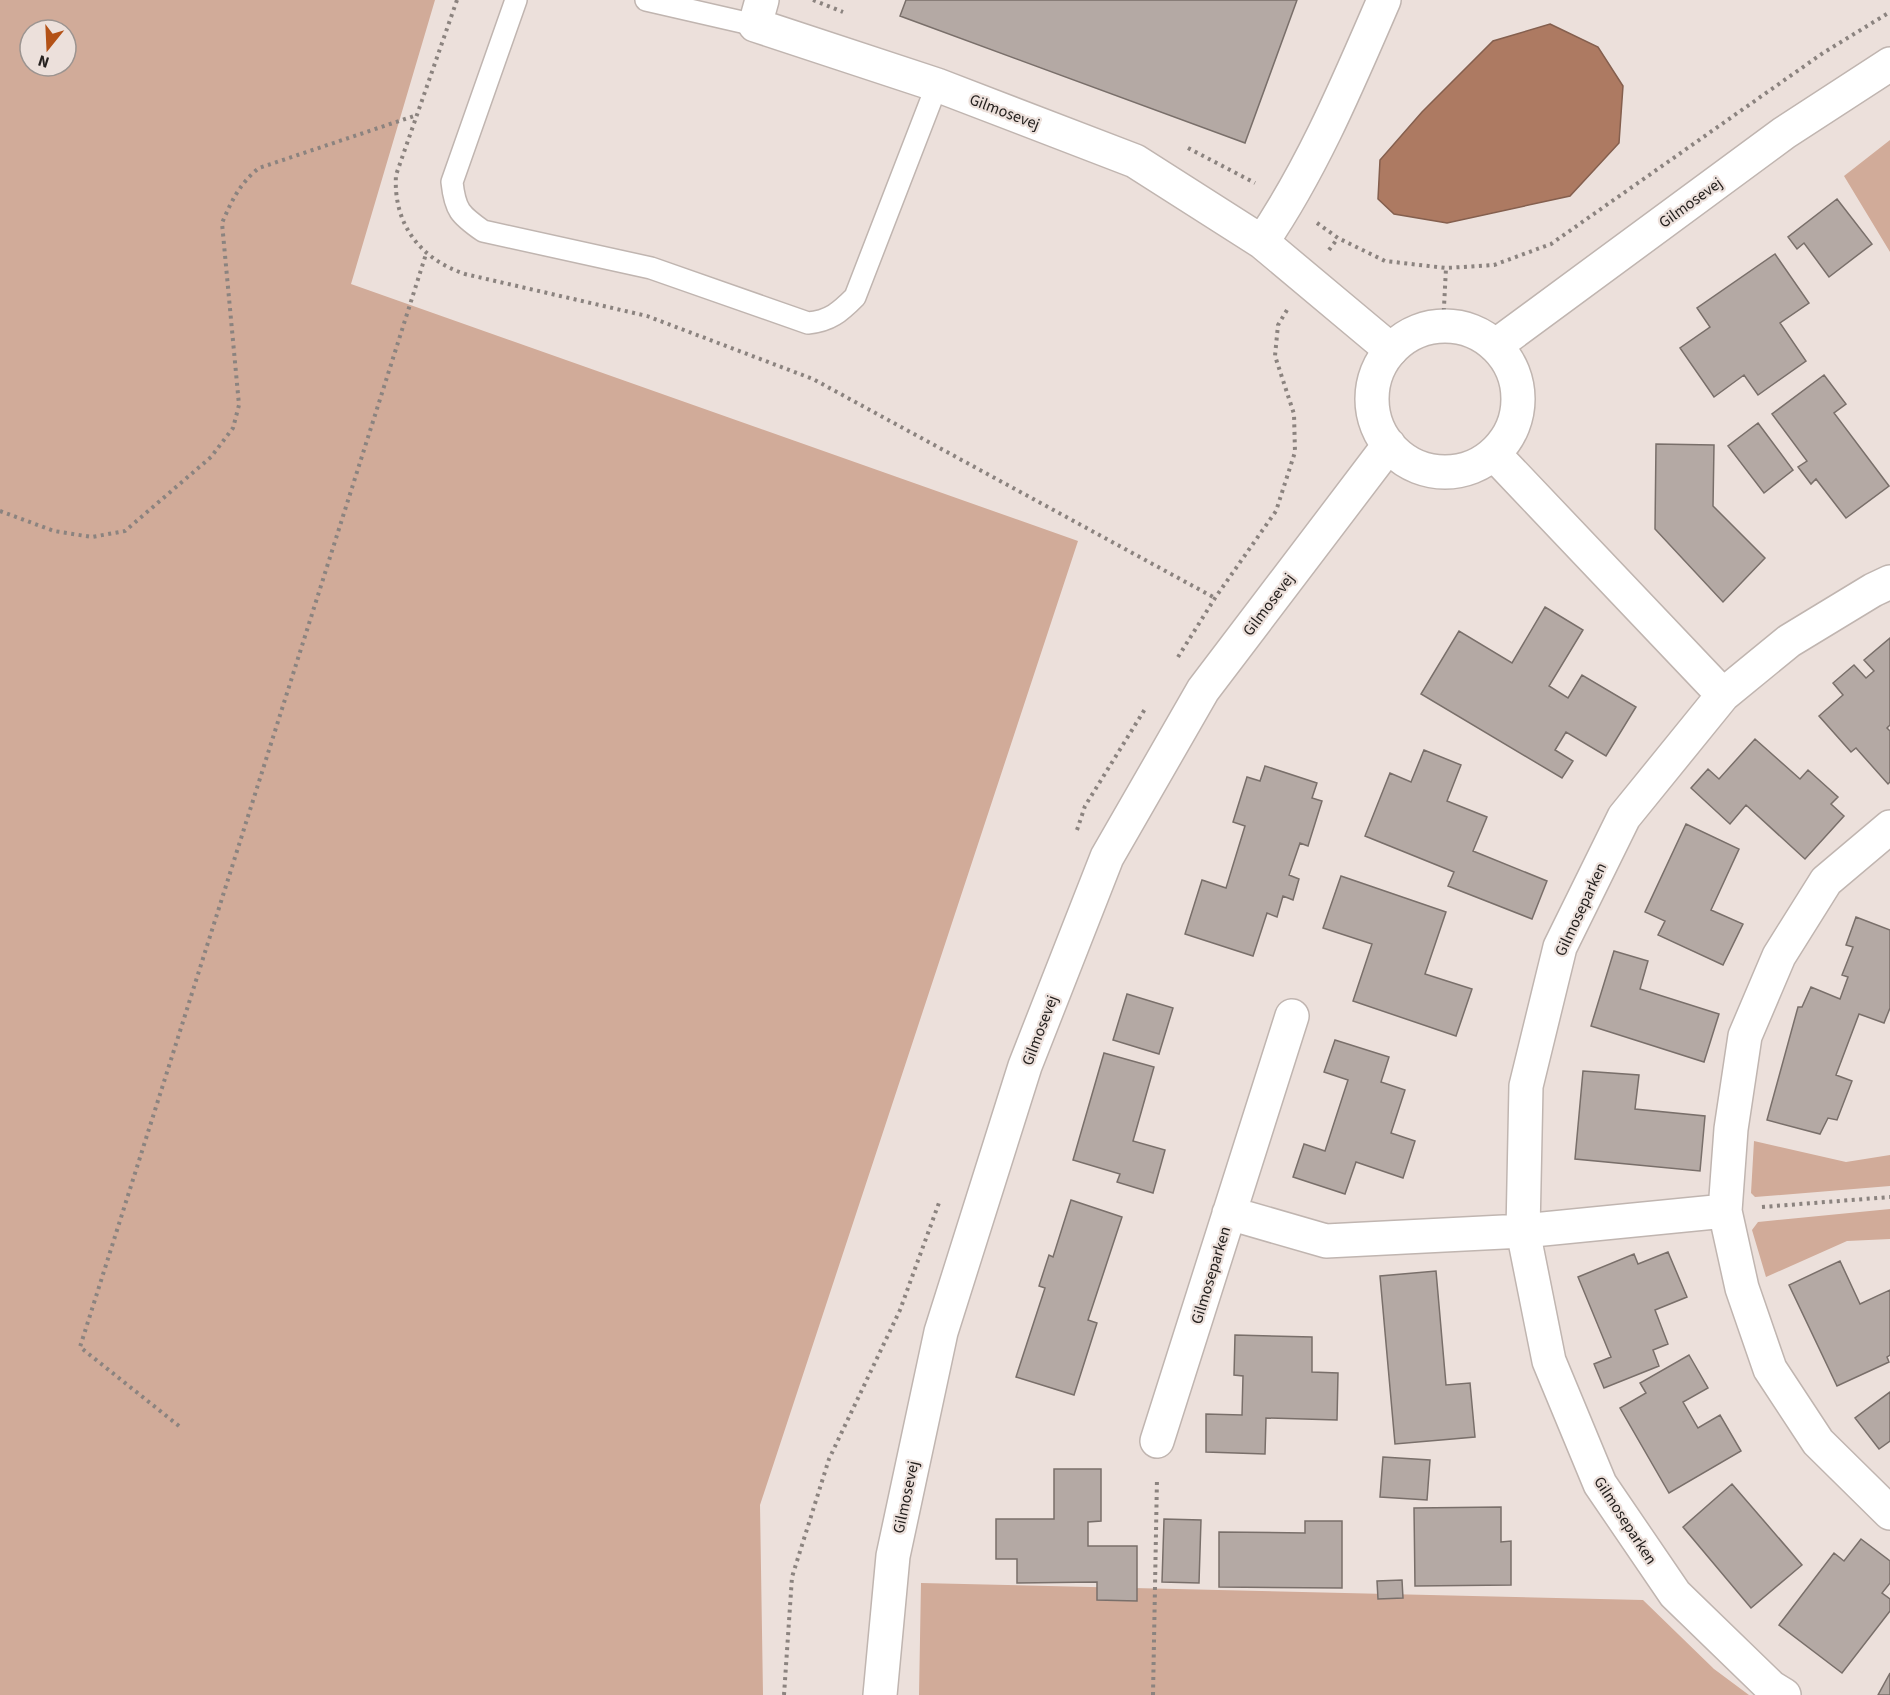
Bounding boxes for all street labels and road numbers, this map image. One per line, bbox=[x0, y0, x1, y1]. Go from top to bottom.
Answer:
street label: Gilmosevej bbox=[966, 88, 1043, 135]
street label: Gilmosevej bbox=[1654, 172, 1727, 233]
street label: Gilmosevej bbox=[1238, 569, 1300, 641]
street label: Gilmoseparken bbox=[1550, 859, 1612, 960]
street label: Gilmosevej bbox=[1016, 992, 1063, 1069]
street label: Gilmoseparken bbox=[1186, 1224, 1236, 1327]
street label: Gilmosevej bbox=[888, 1459, 924, 1536]
street label: Gilmoseparken bbox=[1588, 1472, 1662, 1569]

